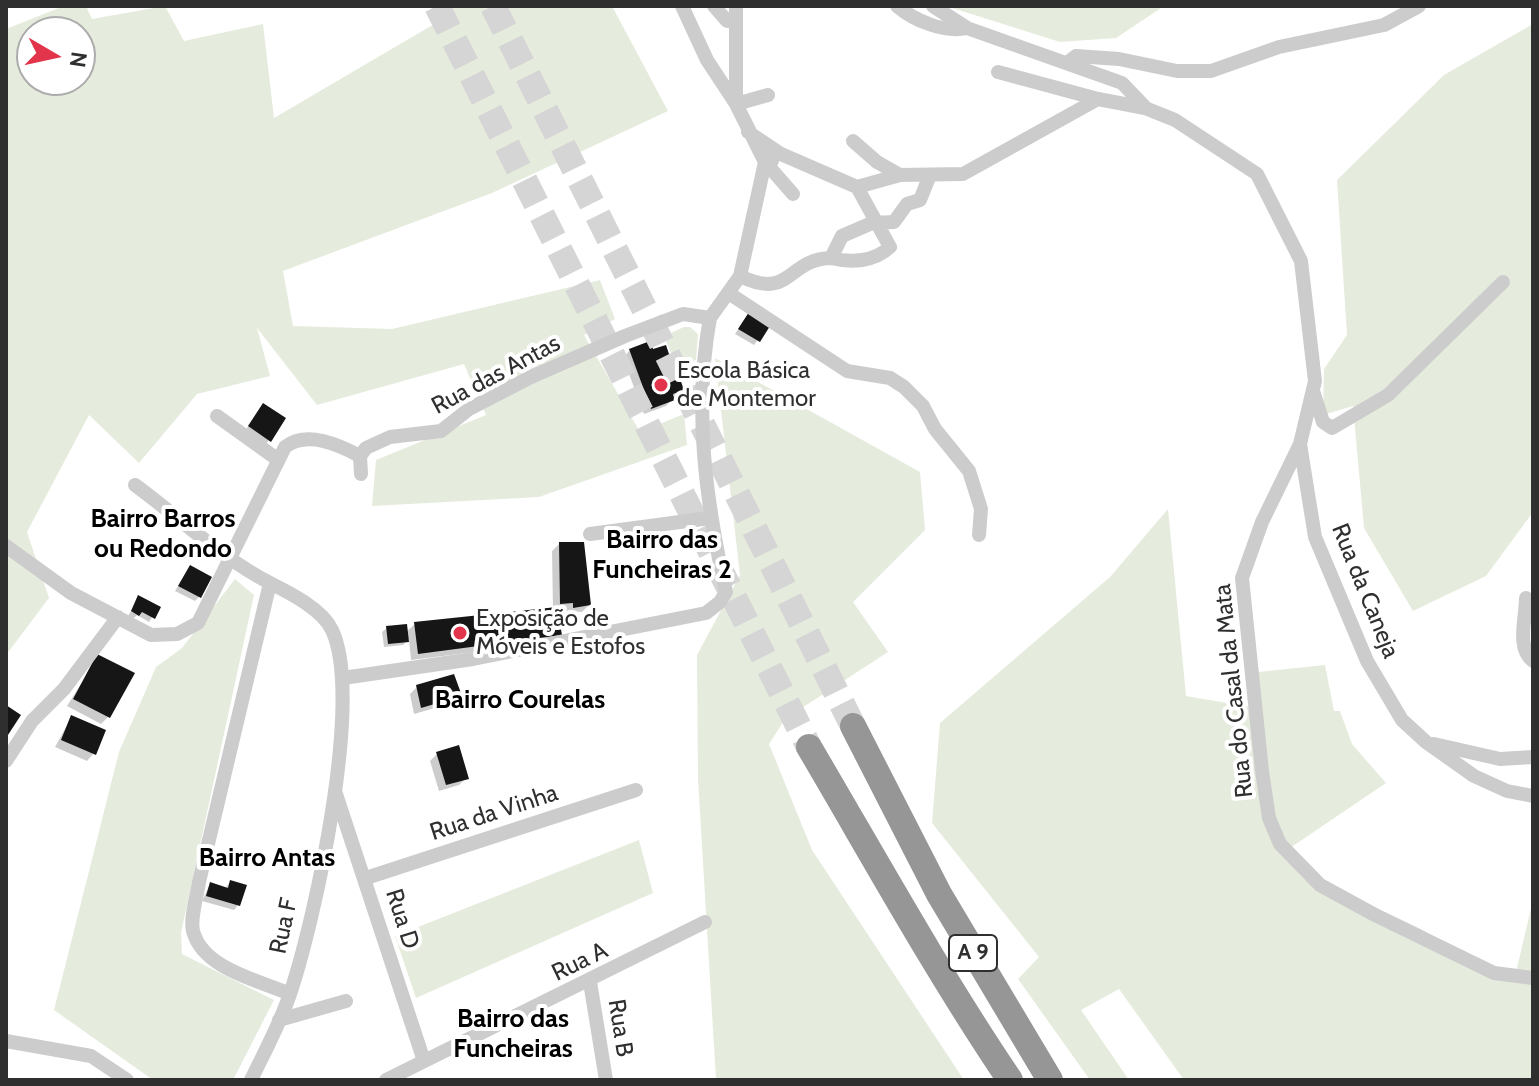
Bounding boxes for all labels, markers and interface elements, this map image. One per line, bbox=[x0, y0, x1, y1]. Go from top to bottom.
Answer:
north arrow bbox=[16, 16, 96, 96]
text: N bbox=[64, 50, 93, 69]
street label: Rua das Antas bbox=[427, 329, 565, 421]
place label: Escola Básica de Montemor bbox=[677, 357, 816, 413]
marker: Escola Básica de Montemor bbox=[652, 376, 670, 394]
district label: Bairro Barros ou Redondo bbox=[90, 503, 236, 564]
street label: Rua da Caneja bbox=[1325, 520, 1405, 662]
district label: Bairro das Funcheiras 2 bbox=[592, 524, 732, 586]
street label: Rua do Casal da Mata bbox=[1208, 583, 1260, 799]
place label: Exposição de Móveis e Estofos bbox=[476, 605, 645, 661]
marker: Exposição de Móveis e Estofos bbox=[451, 624, 469, 642]
district label: Bairro Courelas bbox=[435, 684, 605, 716]
street label: Rua da Vinha bbox=[426, 779, 562, 847]
district label: Bairro Antas bbox=[199, 842, 335, 874]
street label: Rua D bbox=[379, 885, 425, 953]
street label: Rua F bbox=[264, 896, 304, 956]
road number: A 9 bbox=[949, 935, 997, 971]
street label: Rua A bbox=[547, 936, 613, 988]
street label: Rua B bbox=[601, 997, 639, 1059]
district label: Bairro das Funcheiras bbox=[453, 1003, 573, 1064]

